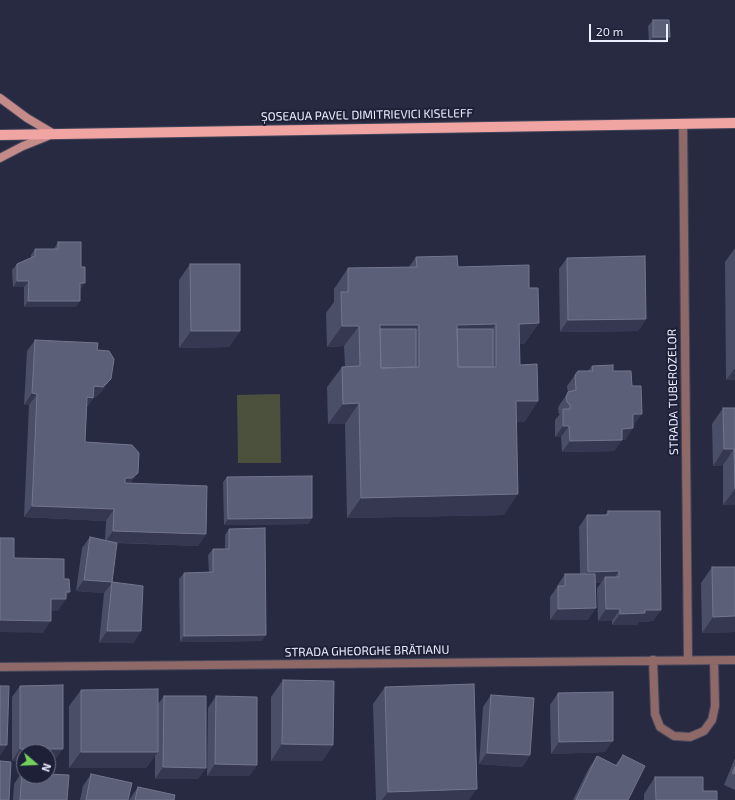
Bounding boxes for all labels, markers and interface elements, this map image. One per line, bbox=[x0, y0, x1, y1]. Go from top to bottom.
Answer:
scale bar bbox=[591, 16, 670, 42]
text: 20 m bbox=[596, 24, 623, 38]
street label: ȘOSEAUA PAVEL DIMITRIEVICI KISELEFF bbox=[261, 106, 473, 124]
street label: STRADA TUBEROZELOR bbox=[665, 329, 681, 455]
street label: STRADA GHEORGHE BRĂTIANU bbox=[284, 642, 450, 660]
north arrow bbox=[16, 744, 56, 784]
text: N bbox=[39, 762, 54, 774]

